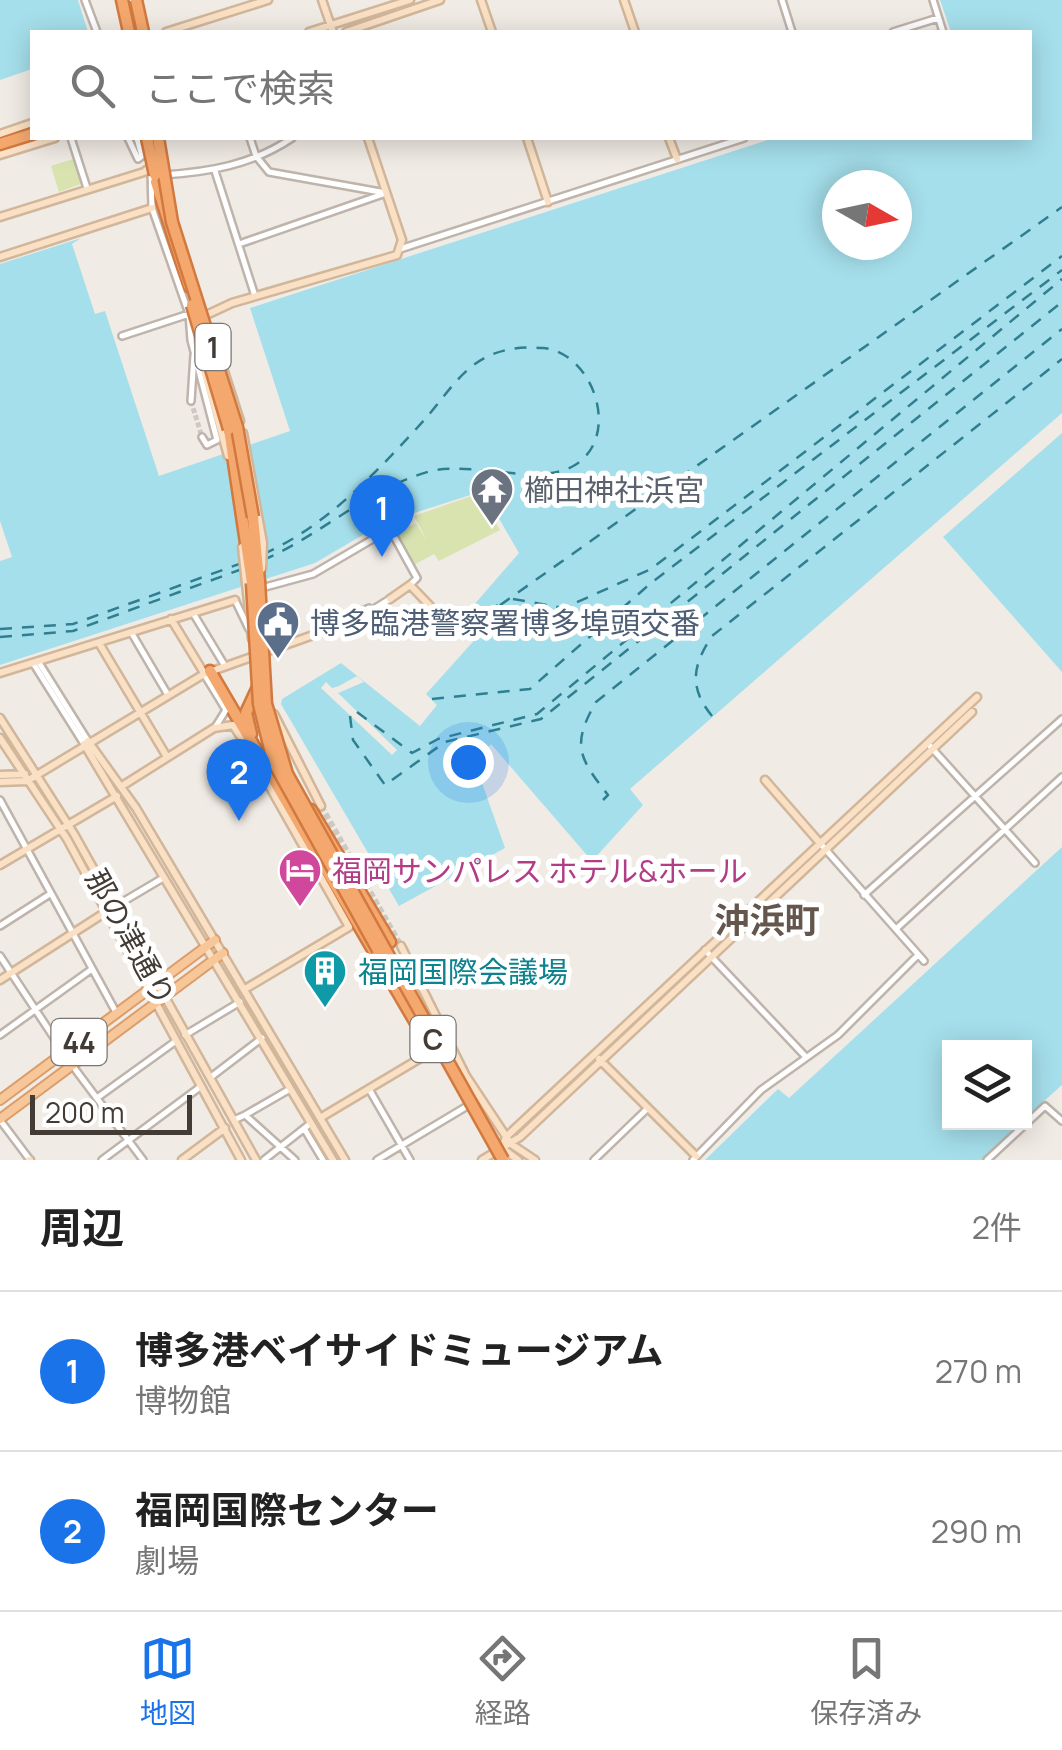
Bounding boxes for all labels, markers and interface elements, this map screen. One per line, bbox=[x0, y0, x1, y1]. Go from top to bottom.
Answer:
search box bbox=[30, 30, 1032, 140]
icon: search bbox=[65, 58, 120, 113]
text: ここで検索 bbox=[145, 61, 335, 113]
north arrow bbox=[822, 170, 912, 260]
road number: 1 bbox=[196, 324, 230, 370]
temple icon: 櫛田神社浜宮 bbox=[469, 466, 515, 527]
place label: 櫛田神社浜宮 bbox=[524, 469, 704, 510]
pin: 1 bbox=[350, 474, 414, 557]
public building icon: 博多臨港警察署博多埠頭交番 bbox=[255, 599, 301, 660]
place label: 博多臨港警察署博多埠頭交番 bbox=[310, 602, 700, 643]
your location bbox=[443, 737, 494, 788]
pin: 2 bbox=[206, 738, 272, 821]
hotel icon: 福岡サンパレス ホテル&ホール bbox=[277, 847, 323, 908]
place label: 福岡サンパレス ホテル&ホール bbox=[332, 850, 748, 891]
street label: 那の津通り bbox=[77, 861, 185, 1013]
district label: 沖浜町 bbox=[714, 896, 820, 944]
building icon: 福岡国際会議場 bbox=[302, 948, 348, 1009]
place label: 福岡国際会議場 bbox=[358, 951, 568, 992]
road number: C bbox=[410, 1016, 456, 1062]
road number: 44 bbox=[52, 1019, 106, 1065]
map controls bbox=[942, 1040, 1032, 1130]
button: layers bbox=[942, 1040, 1032, 1130]
scale bar bbox=[30, 1090, 192, 1134]
text: 200 m bbox=[45, 1093, 124, 1131]
text: 周辺 bbox=[40, 1198, 124, 1256]
text: 2件 bbox=[972, 1205, 1022, 1249]
text: 博多港ベイサイドミュージアム bbox=[135, 1323, 664, 1375]
text: 1 bbox=[65, 1349, 80, 1393]
text: 270 m bbox=[935, 1349, 1022, 1393]
text: 博物館 bbox=[135, 1378, 231, 1422]
text: 福岡国際センター bbox=[135, 1483, 439, 1535]
text: 2 bbox=[63, 1509, 82, 1553]
text: 290 m bbox=[931, 1509, 1022, 1553]
text: 劇場 bbox=[135, 1538, 199, 1582]
tab: 地図 bbox=[140, 1631, 196, 1731]
tab: 経路 bbox=[475, 1631, 531, 1731]
tab: 保存済み bbox=[810, 1631, 922, 1731]

